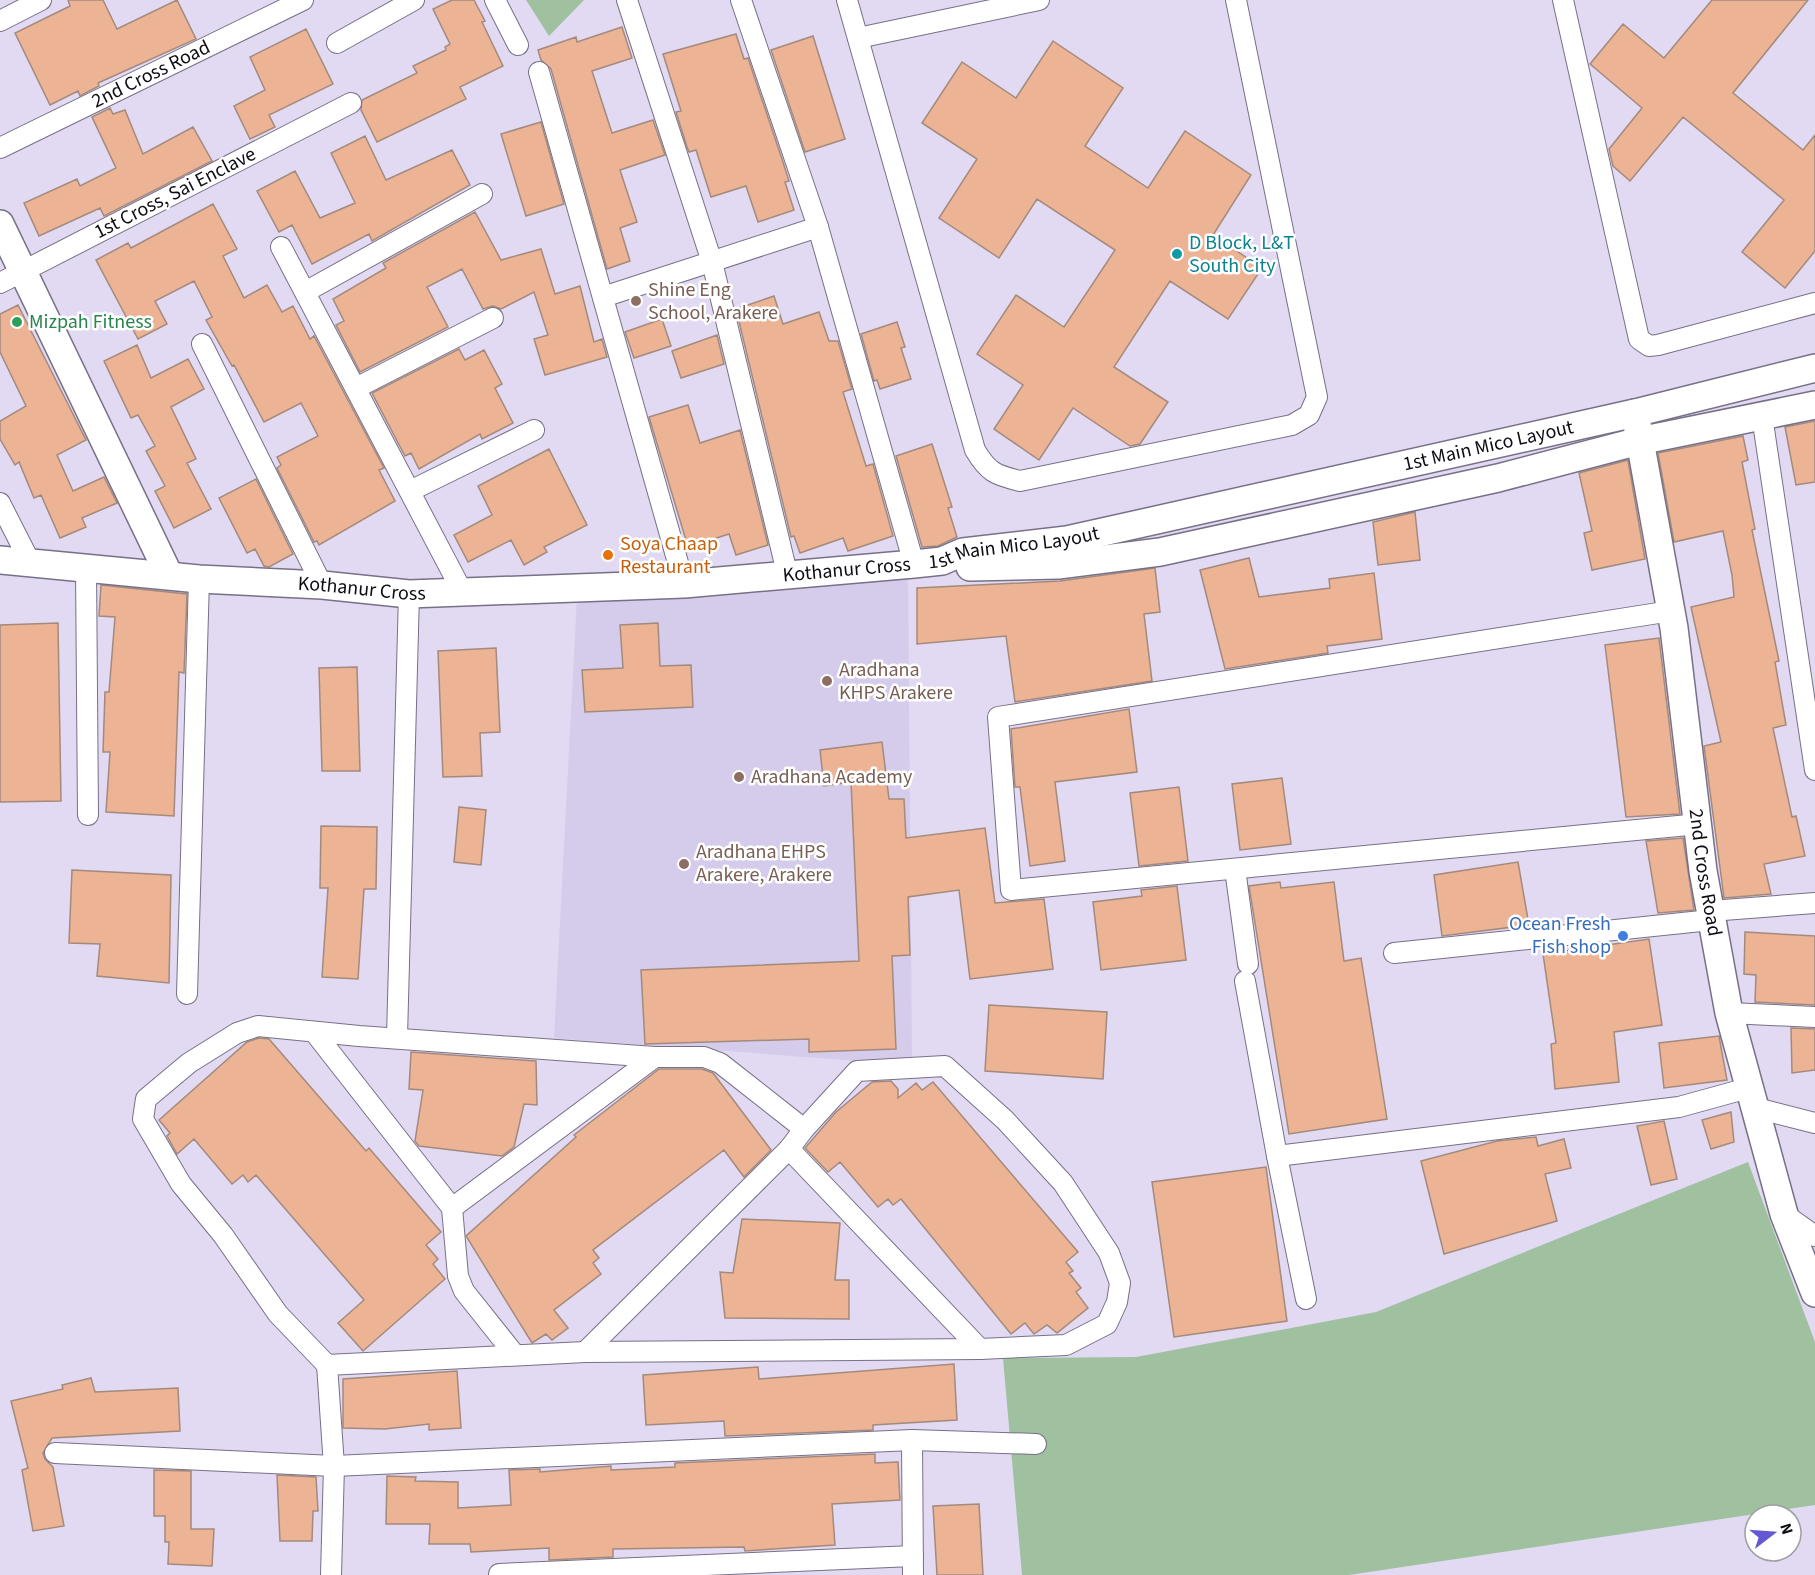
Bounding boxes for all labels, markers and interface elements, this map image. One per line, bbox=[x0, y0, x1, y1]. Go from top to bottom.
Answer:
street label: 2nd Cross Road bbox=[87, 33, 215, 115]
street label: 1st Cross, Sai Enclave bbox=[89, 140, 261, 246]
place label: D Block, L&T South City bbox=[1189, 229, 1294, 280]
marker: D Block, L&T South City bbox=[1170, 247, 1184, 261]
place label: Shine Eng School, Arakere bbox=[648, 276, 778, 327]
marker: Shine Eng School, Arakere bbox=[629, 294, 643, 308]
place label: Mizpah Fitness bbox=[29, 308, 152, 336]
marker: Mizpah Fitness bbox=[10, 315, 24, 329]
street label: 1st Main Mico Layout bbox=[1400, 413, 1576, 478]
street label: 1st Main Mico Layout bbox=[927, 519, 1102, 576]
place label: Soya Chaap Restaurant bbox=[620, 530, 718, 581]
marker: Soya Chaap Restaurant bbox=[601, 548, 615, 562]
street label: Kothanur Cross bbox=[782, 550, 912, 589]
street label: Kothanur Cross bbox=[297, 570, 426, 608]
place label: Aradhana KHPS Arakere bbox=[839, 656, 953, 707]
marker: Aradhana KHPS Arakere bbox=[820, 674, 834, 688]
place label: Aradhana Academy bbox=[751, 763, 913, 791]
marker: Aradhana Academy bbox=[732, 770, 746, 784]
street label: 2nd Cross Road bbox=[1682, 807, 1729, 939]
place label: Aradhana EHPS Arakere, Arakere bbox=[696, 838, 832, 889]
marker: Aradhana EHPS Arakere, Arakere bbox=[677, 857, 691, 871]
place label: Ocean Fresh Fish shop bbox=[1509, 910, 1611, 961]
marker: Ocean Fresh Fish shop bbox=[1616, 929, 1630, 943]
north arrow bbox=[1743, 1503, 1803, 1563]
text: N bbox=[1774, 1521, 1798, 1537]

